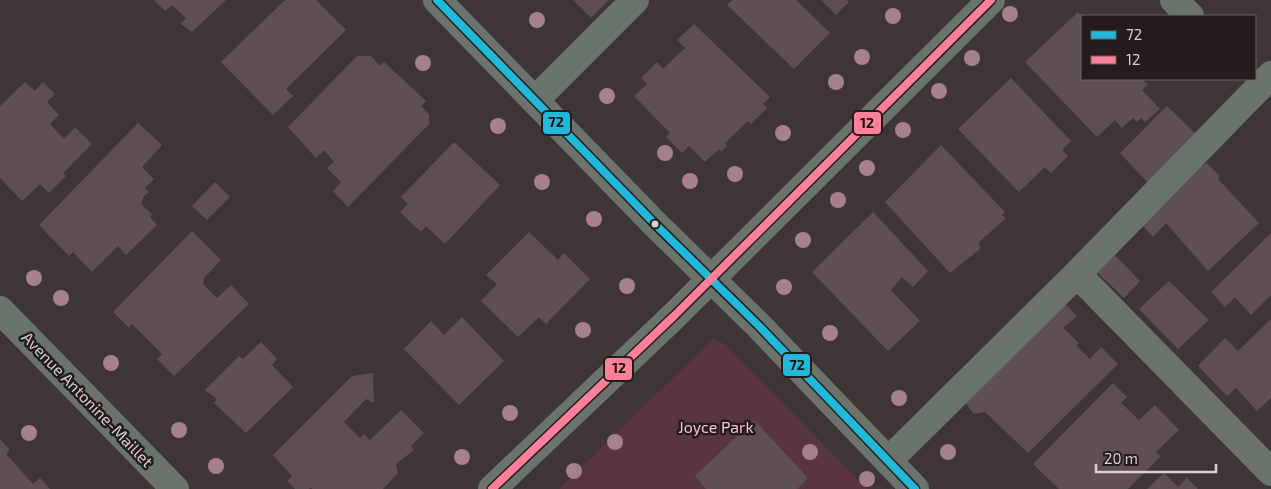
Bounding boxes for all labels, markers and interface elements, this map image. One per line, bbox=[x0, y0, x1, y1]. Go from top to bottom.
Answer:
legend bbox=[1081, 15, 1256, 80]
text: 72 bbox=[1126, 25, 1142, 43]
text: 12 bbox=[1126, 50, 1140, 68]
line badge: 72 bbox=[542, 111, 571, 135]
line badge: 12 bbox=[853, 111, 882, 135]
text: 72 bbox=[548, 113, 564, 130]
text: 12 bbox=[860, 114, 874, 131]
unlabelled marker bbox=[650, 219, 660, 229]
street label: Avenue Antonine-Maillet bbox=[18, 327, 158, 471]
line badge: 72 bbox=[782, 353, 811, 377]
text: 72 bbox=[789, 356, 805, 373]
line badge: 12 bbox=[604, 357, 633, 381]
text: 12 bbox=[612, 359, 626, 376]
park label: Joyce Park bbox=[678, 417, 754, 436]
scale bar bbox=[1096, 442, 1216, 474]
text: 20 m bbox=[1104, 449, 1138, 467]

